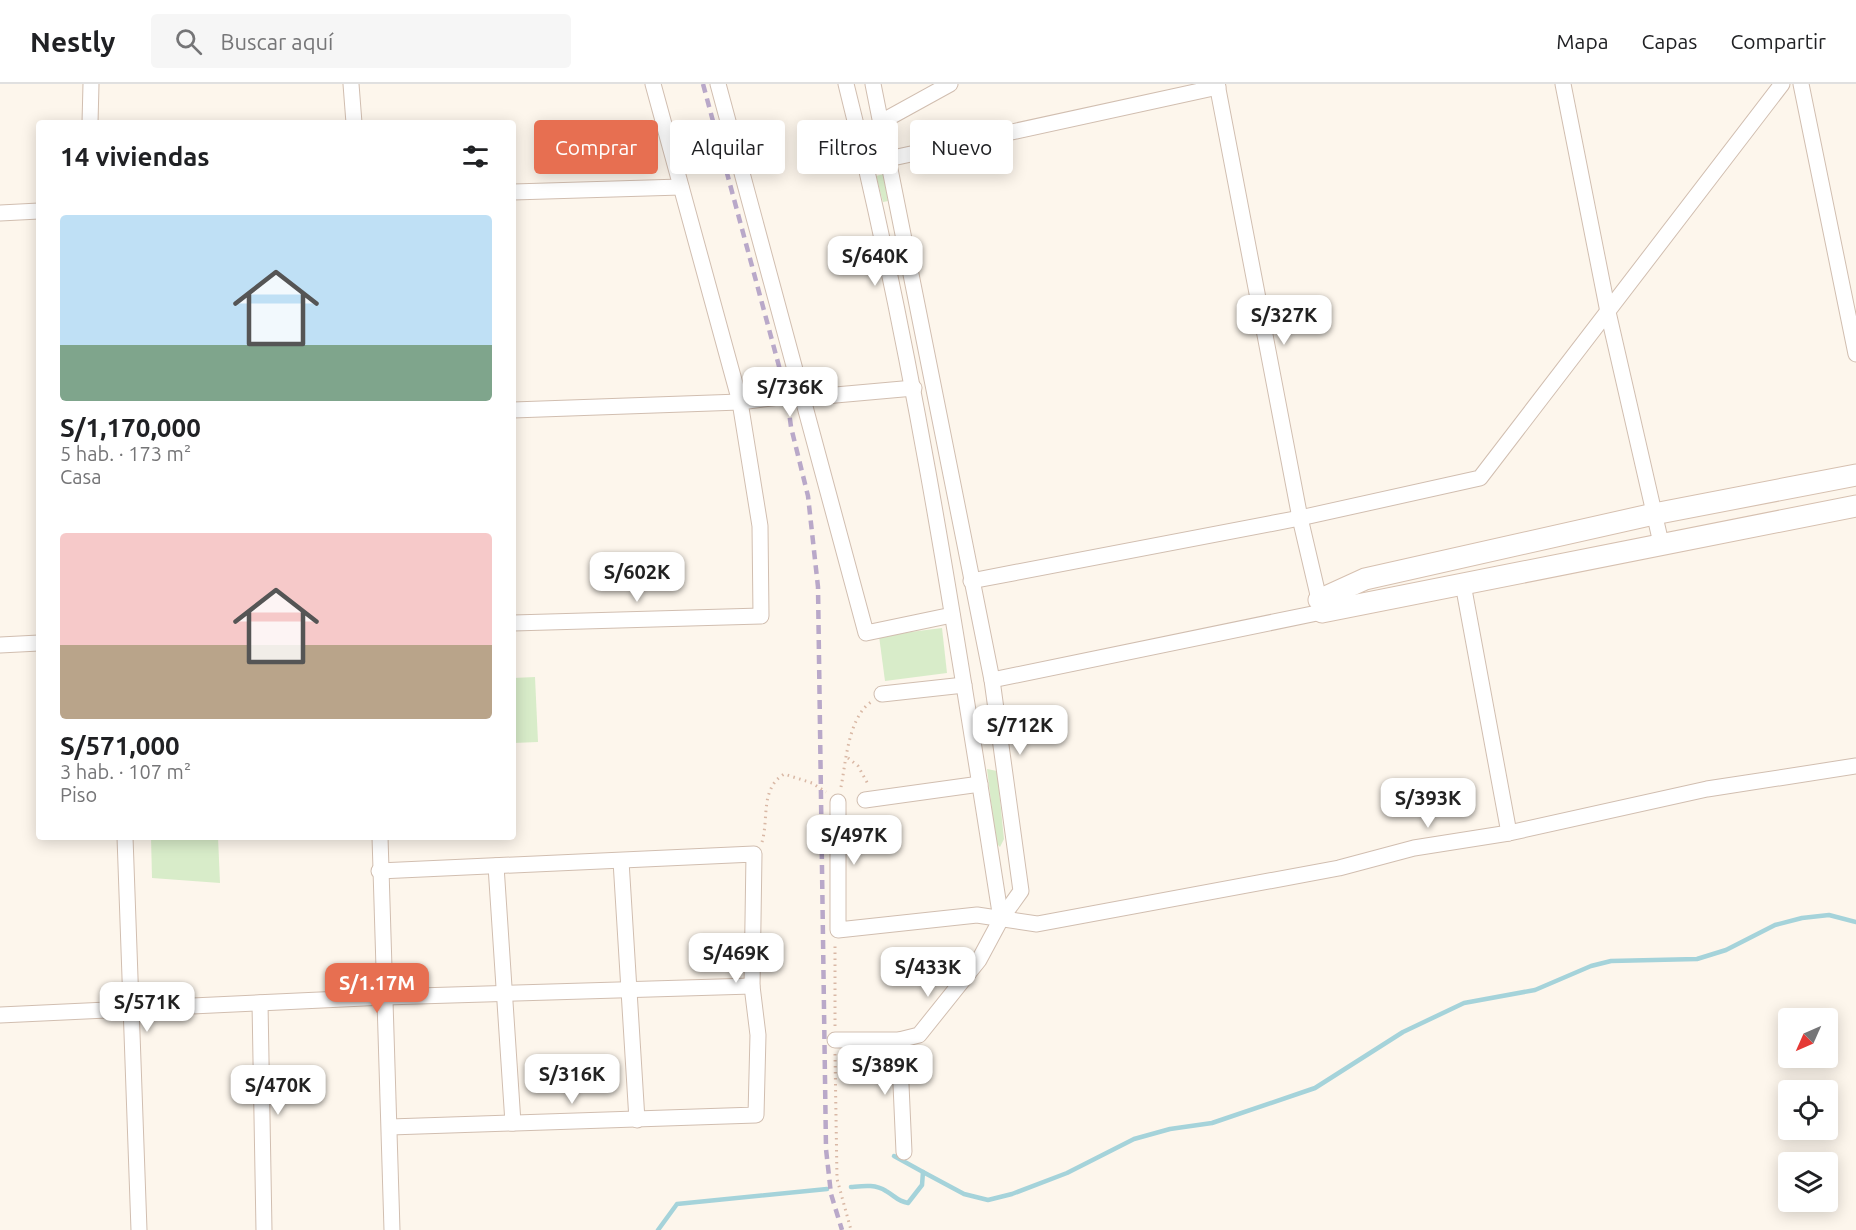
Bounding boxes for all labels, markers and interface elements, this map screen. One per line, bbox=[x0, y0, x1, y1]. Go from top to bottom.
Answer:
search box bbox=[151, 14, 571, 68]
icon: search bbox=[172, 25, 205, 58]
text: Nestly bbox=[30, 26, 115, 57]
text: Buscar aquí bbox=[220, 29, 333, 54]
text: Mapa bbox=[1556, 29, 1608, 53]
text: Capas bbox=[1641, 29, 1697, 53]
text: Compartir bbox=[1730, 29, 1826, 53]
chip: Comprar bbox=[534, 120, 658, 174]
chip: Alquilar bbox=[670, 120, 785, 174]
chip: Filtros bbox=[797, 120, 898, 174]
chip: Nuevo bbox=[910, 120, 1013, 174]
icon: filters bbox=[459, 140, 492, 173]
text: 14 viviendas bbox=[60, 142, 210, 171]
pin: S/640K bbox=[826, 236, 924, 287]
text: S/640K bbox=[842, 244, 908, 267]
icon: home bbox=[222, 254, 330, 362]
pin: S/327K bbox=[1235, 295, 1333, 346]
text: S/327K bbox=[1251, 303, 1317, 326]
pin: S/736K bbox=[741, 367, 839, 418]
text: S/736K bbox=[757, 375, 823, 398]
text: S/1,170,000 bbox=[60, 413, 201, 442]
text: 5 hab. · 173 m² bbox=[60, 442, 191, 465]
text: Casa bbox=[60, 465, 102, 488]
pin: S/602K bbox=[588, 552, 686, 603]
text: S/602K bbox=[604, 560, 670, 583]
icon: home bbox=[222, 572, 330, 680]
pin: S/712K bbox=[971, 705, 1069, 756]
text: S/712K bbox=[987, 713, 1053, 736]
text: S/571,000 bbox=[60, 731, 180, 760]
text: 3 hab. · 107 m² bbox=[60, 760, 191, 783]
pin: S/393K bbox=[1379, 778, 1477, 829]
text: Piso bbox=[60, 783, 97, 806]
text: S/393K bbox=[1395, 786, 1461, 809]
pin: S/497K bbox=[805, 815, 903, 866]
text: S/497K bbox=[821, 823, 887, 846]
pin: S/469K bbox=[687, 933, 785, 984]
text: S/469K bbox=[703, 941, 769, 964]
pin: S/433K bbox=[879, 947, 977, 998]
text: S/433K bbox=[895, 955, 961, 978]
pin: S/1.17M bbox=[322, 963, 432, 1014]
text: S/1.17M bbox=[339, 971, 415, 994]
pin: S/571K bbox=[98, 982, 196, 1033]
text: S/571K bbox=[114, 990, 180, 1013]
north arrow bbox=[1778, 1008, 1838, 1068]
map controls bbox=[1778, 1008, 1838, 1212]
pin: S/389K bbox=[836, 1045, 934, 1096]
text: S/389K bbox=[852, 1053, 918, 1076]
pin: S/316K bbox=[523, 1054, 621, 1105]
text: S/316K bbox=[539, 1062, 605, 1085]
pin: S/470K bbox=[229, 1065, 327, 1116]
text: S/470K bbox=[245, 1073, 311, 1096]
button: locate bbox=[1778, 1080, 1838, 1140]
button: layers bbox=[1778, 1152, 1838, 1212]

